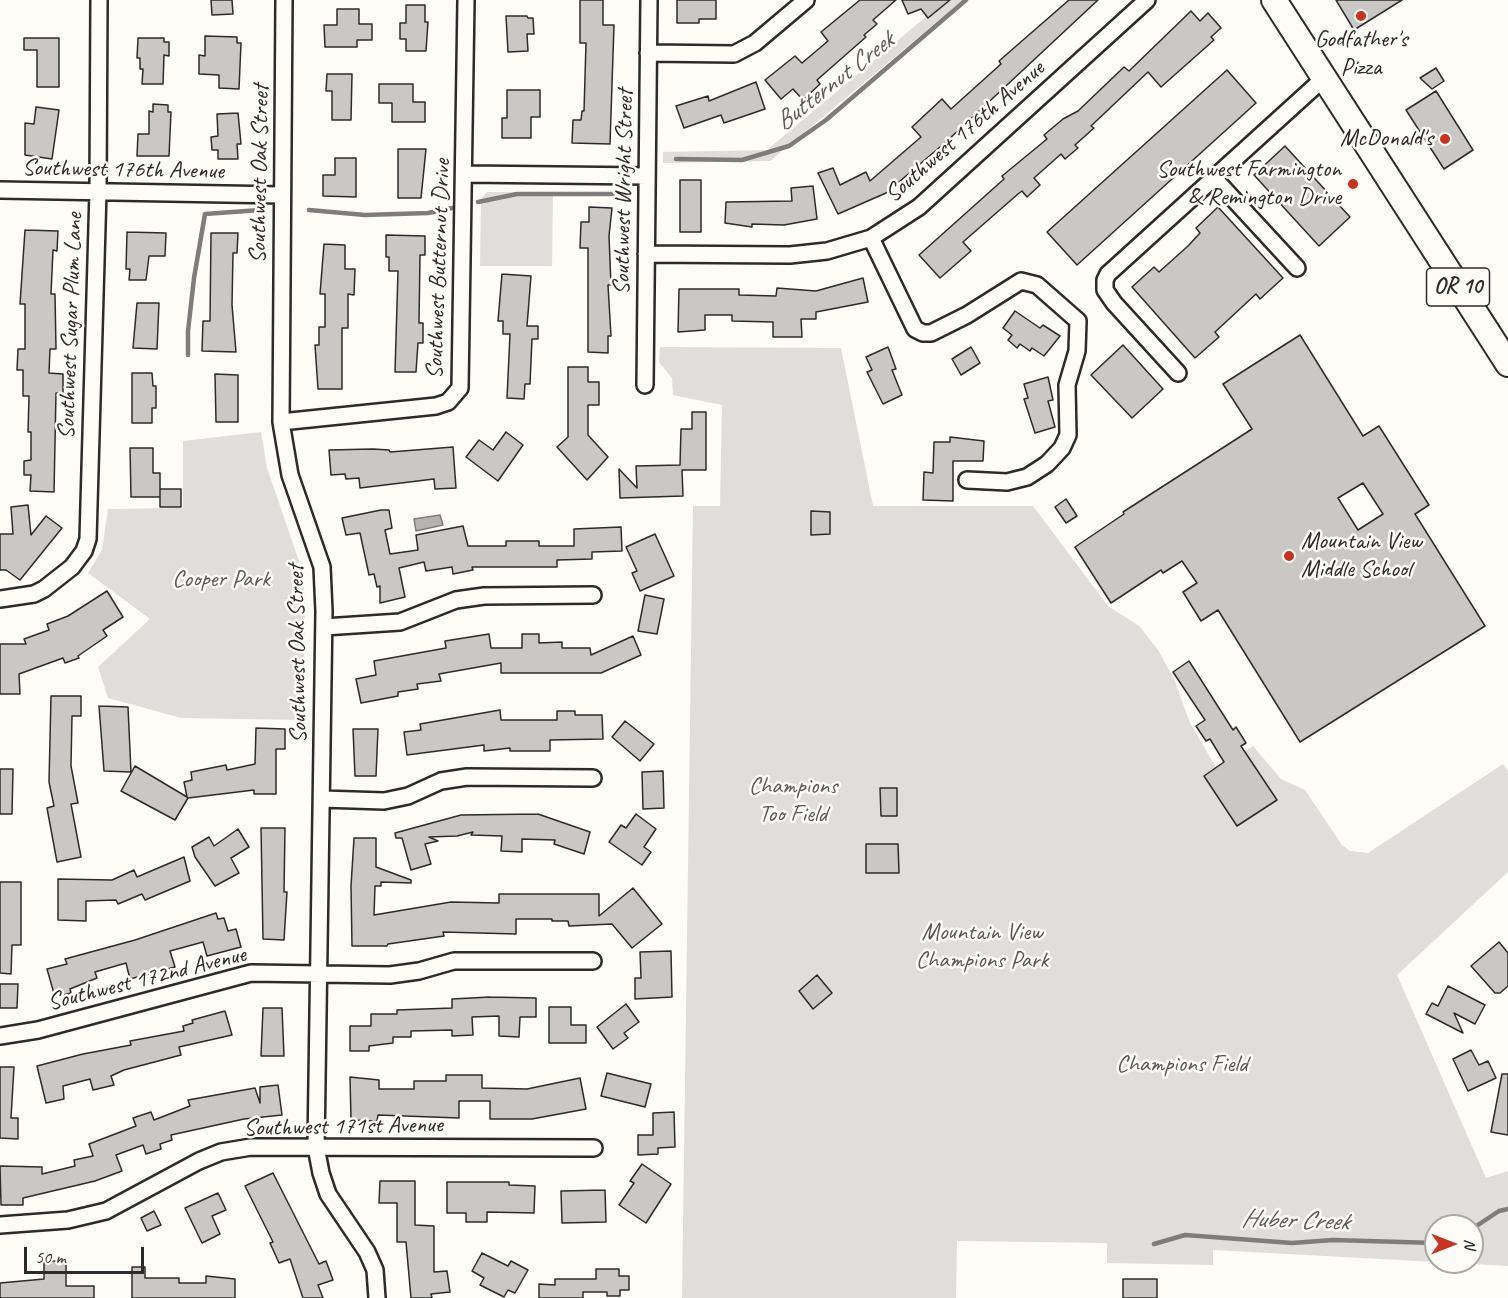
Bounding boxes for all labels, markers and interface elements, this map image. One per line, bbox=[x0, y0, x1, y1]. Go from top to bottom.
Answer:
marker: Godfather's Pizza bbox=[1354, 9, 1368, 23]
water label: Butternut Creek bbox=[769, 26, 901, 138]
place label: Godfather's Pizza bbox=[1315, 26, 1407, 82]
street label: Southwest 176th Avenue bbox=[879, 55, 1051, 209]
street label: Southwest Oak Street bbox=[244, 84, 276, 264]
street label: Southwest Wright Street bbox=[608, 89, 640, 295]
place label: McDonald's bbox=[1340, 125, 1433, 153]
marker: McDonald's bbox=[1438, 132, 1452, 146]
street label: Southwest 176th Avenue bbox=[22, 154, 224, 186]
place label: Southwest Farmington & Remington Drive bbox=[1156, 156, 1341, 212]
street label: Southwest Butternut Drive bbox=[421, 159, 457, 379]
marker: Southwest Farmington & Remington Drive bbox=[1346, 177, 1360, 191]
street label: Southwest Sugar Plum Lane bbox=[53, 212, 89, 440]
road number: OR 10 bbox=[1426, 268, 1490, 306]
place label: Mountain View Middle School bbox=[1301, 528, 1422, 584]
marker: Mountain View Middle School bbox=[1282, 549, 1296, 563]
street label: Southwest Oak Street bbox=[282, 564, 314, 744]
park label: Cooper Park bbox=[172, 566, 270, 594]
park label: Champions Too Field bbox=[749, 773, 837, 829]
park label: Mountain View Champions Park bbox=[916, 919, 1048, 975]
street label: Southwest 172nd Avenue bbox=[45, 940, 249, 1018]
park label: Champions Field bbox=[1116, 1051, 1248, 1079]
street label: Southwest 171st Avenue bbox=[243, 1111, 443, 1143]
water label: Huber Creek bbox=[1241, 1204, 1349, 1238]
north arrow bbox=[1424, 1214, 1484, 1274]
scale bar bbox=[27, 1235, 147, 1273]
text: N bbox=[1460, 1239, 1480, 1249]
text: 50 m bbox=[35, 1246, 66, 1268]

